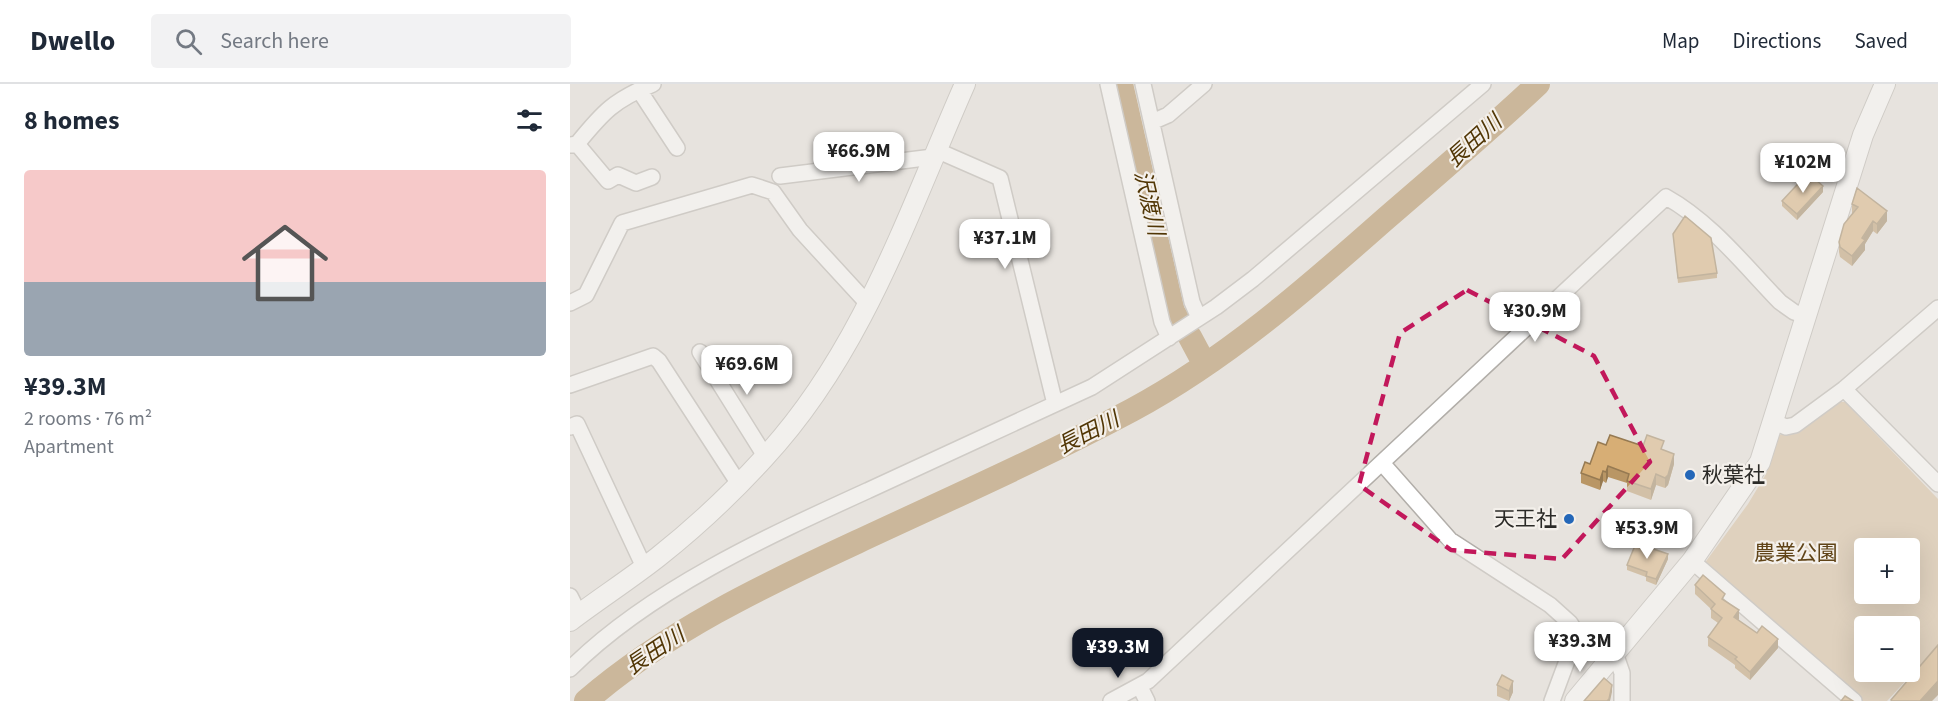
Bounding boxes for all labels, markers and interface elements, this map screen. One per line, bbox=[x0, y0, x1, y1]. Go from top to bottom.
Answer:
search box bbox=[151, 14, 571, 68]
text: Dwello bbox=[30, 21, 115, 61]
icon: search bbox=[172, 25, 205, 58]
text: Search here bbox=[220, 25, 329, 57]
text: Map bbox=[1662, 26, 1700, 56]
text: Directions bbox=[1733, 26, 1821, 56]
text: Saved bbox=[1854, 26, 1908, 56]
text: 8 homes bbox=[24, 102, 119, 139]
icon: filters bbox=[513, 104, 546, 137]
water label: 長田川 bbox=[1439, 106, 1511, 175]
pin: ¥66.9M bbox=[810, 132, 908, 183]
text: ¥66.9M bbox=[827, 137, 891, 165]
pin: ¥102M bbox=[1761, 143, 1845, 194]
text: ¥102M bbox=[1774, 148, 1832, 176]
water label: 沢渡川 bbox=[1126, 167, 1172, 241]
icon: home bbox=[231, 209, 339, 317]
pin: ¥37.1M bbox=[956, 219, 1054, 270]
text: ¥37.1M bbox=[973, 224, 1037, 252]
pin: ¥30.9M bbox=[1486, 292, 1584, 343]
text: ¥30.9M bbox=[1503, 297, 1567, 325]
pin: ¥69.6M bbox=[698, 345, 796, 396]
text: ¥69.6M bbox=[715, 350, 779, 378]
text: ¥39.3M bbox=[24, 368, 107, 405]
water label: 長田川 bbox=[1051, 403, 1126, 462]
text: 2 rooms · 76 m² bbox=[24, 405, 152, 433]
text: Apartment bbox=[24, 433, 114, 461]
place label: 秋葉社 bbox=[1702, 460, 1765, 490]
marker: 秋葉社 bbox=[1683, 468, 1697, 482]
place label: 天王社 bbox=[1494, 504, 1557, 534]
pin: ¥53.9M bbox=[1598, 509, 1696, 560]
marker: 天王社 bbox=[1562, 512, 1576, 526]
text: ¥53.9M bbox=[1615, 514, 1679, 542]
park label: 農業公園 bbox=[1754, 538, 1838, 568]
map controls bbox=[1854, 538, 1920, 682]
button: + bbox=[1854, 538, 1920, 604]
button: − bbox=[1854, 616, 1920, 682]
water label: 長田川 bbox=[619, 618, 693, 683]
pin: ¥39.3M bbox=[1531, 622, 1629, 673]
text: ¥39.3M bbox=[1548, 627, 1612, 655]
pin: ¥39.3M bbox=[1069, 628, 1167, 679]
text: ¥39.3M bbox=[1086, 633, 1150, 661]

